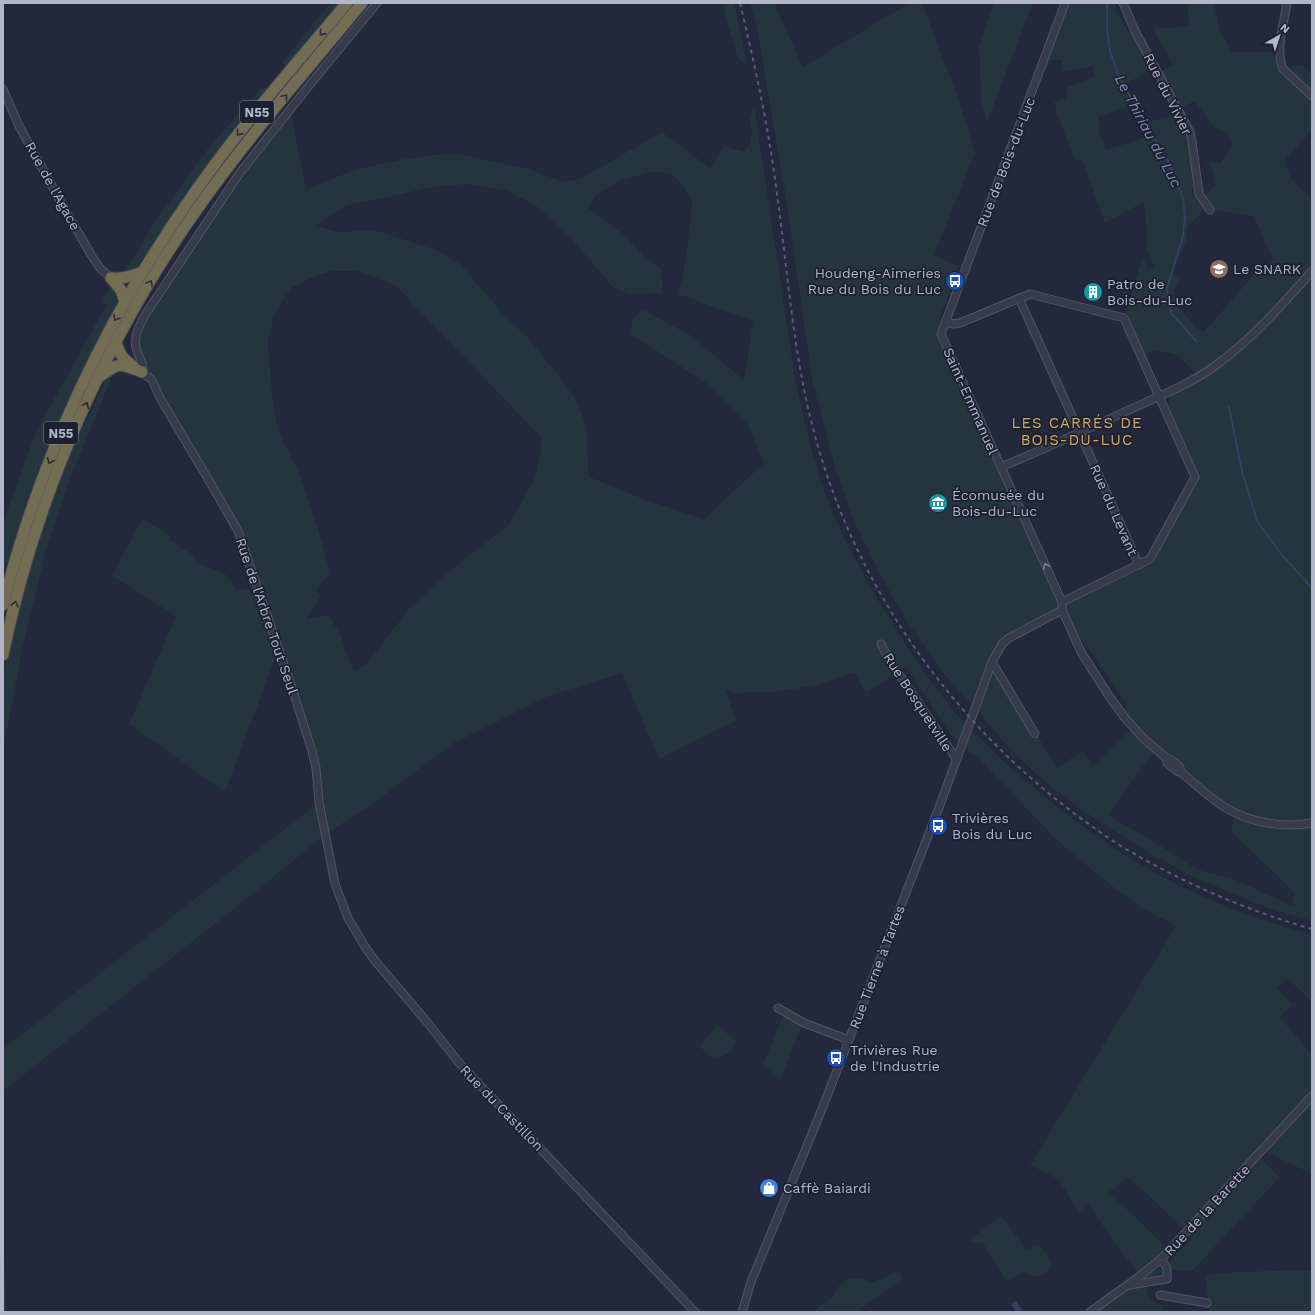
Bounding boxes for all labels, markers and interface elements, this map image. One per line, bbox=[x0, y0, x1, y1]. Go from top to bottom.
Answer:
north arrow bbox=[1259, 16, 1299, 56]
text: N bbox=[1278, 21, 1292, 36]
one-way arrow bbox=[319, 29, 326, 36]
street label: Rue du Vivier bbox=[1140, 50, 1196, 138]
water label: Le Thiriau du Luc bbox=[1111, 72, 1185, 190]
one-way arrow bbox=[280, 94, 287, 101]
street label: Rue de Bois-du-Luc bbox=[974, 95, 1038, 229]
road number: N55 bbox=[240, 101, 274, 123]
one-way arrow bbox=[237, 129, 244, 136]
street label: Rue de l'Agace bbox=[22, 139, 84, 233]
school or university icon: Le SNARK bbox=[1208, 258, 1230, 280]
place label: Le SNARK bbox=[1233, 261, 1301, 277]
place label: Houdeng-Aimeries Rue du Bois du Luc bbox=[808, 265, 941, 297]
bus stop icon: Houdeng-Aimeries Rue du Bois du Luc bbox=[944, 270, 966, 292]
place label: Patro de Bois-du-Luc bbox=[1107, 276, 1192, 308]
one-way arrow bbox=[145, 280, 152, 287]
building icon: Patro de Bois-du-Luc bbox=[1082, 281, 1104, 303]
one-way arrow bbox=[114, 314, 121, 321]
street label: Saint-Emmanuel bbox=[940, 345, 1002, 457]
one-way arrow bbox=[81, 401, 89, 409]
district label: LES CARRÉS DE BOIS-DU-LUC bbox=[1011, 414, 1143, 449]
road number: N55 bbox=[44, 422, 78, 444]
one-way arrow bbox=[46, 458, 54, 465]
street label: Rue du Levant bbox=[1087, 462, 1141, 558]
place label: Écomusée du Bois-du-Luc bbox=[952, 487, 1045, 519]
museum icon: Écomusée du Bois-du-Luc bbox=[927, 492, 949, 514]
street label: Rue de l'Arbre Tout Seul bbox=[233, 536, 302, 697]
one-way arrow bbox=[1043, 563, 1051, 571]
one-way arrow bbox=[10, 601, 19, 608]
street label: Rue Bosquetville bbox=[880, 650, 956, 754]
place label: Trivières Bois du Luc bbox=[952, 810, 1032, 842]
bus stop icon: Trivières Bois du Luc bbox=[927, 815, 949, 837]
street label: Rue Tierne à Tartes bbox=[846, 903, 908, 1031]
place label: Trivières Rue de l'Industrie bbox=[850, 1042, 940, 1074]
bus stop icon: Trivières Rue de l'Industrie bbox=[825, 1047, 847, 1069]
street label: Rue du Castillon bbox=[457, 1062, 547, 1154]
street label: Rue de la Barette bbox=[1161, 1161, 1253, 1259]
shop icon: Caffè Baiardi bbox=[758, 1177, 780, 1199]
place label: Caffè Baiardi bbox=[783, 1180, 871, 1196]

